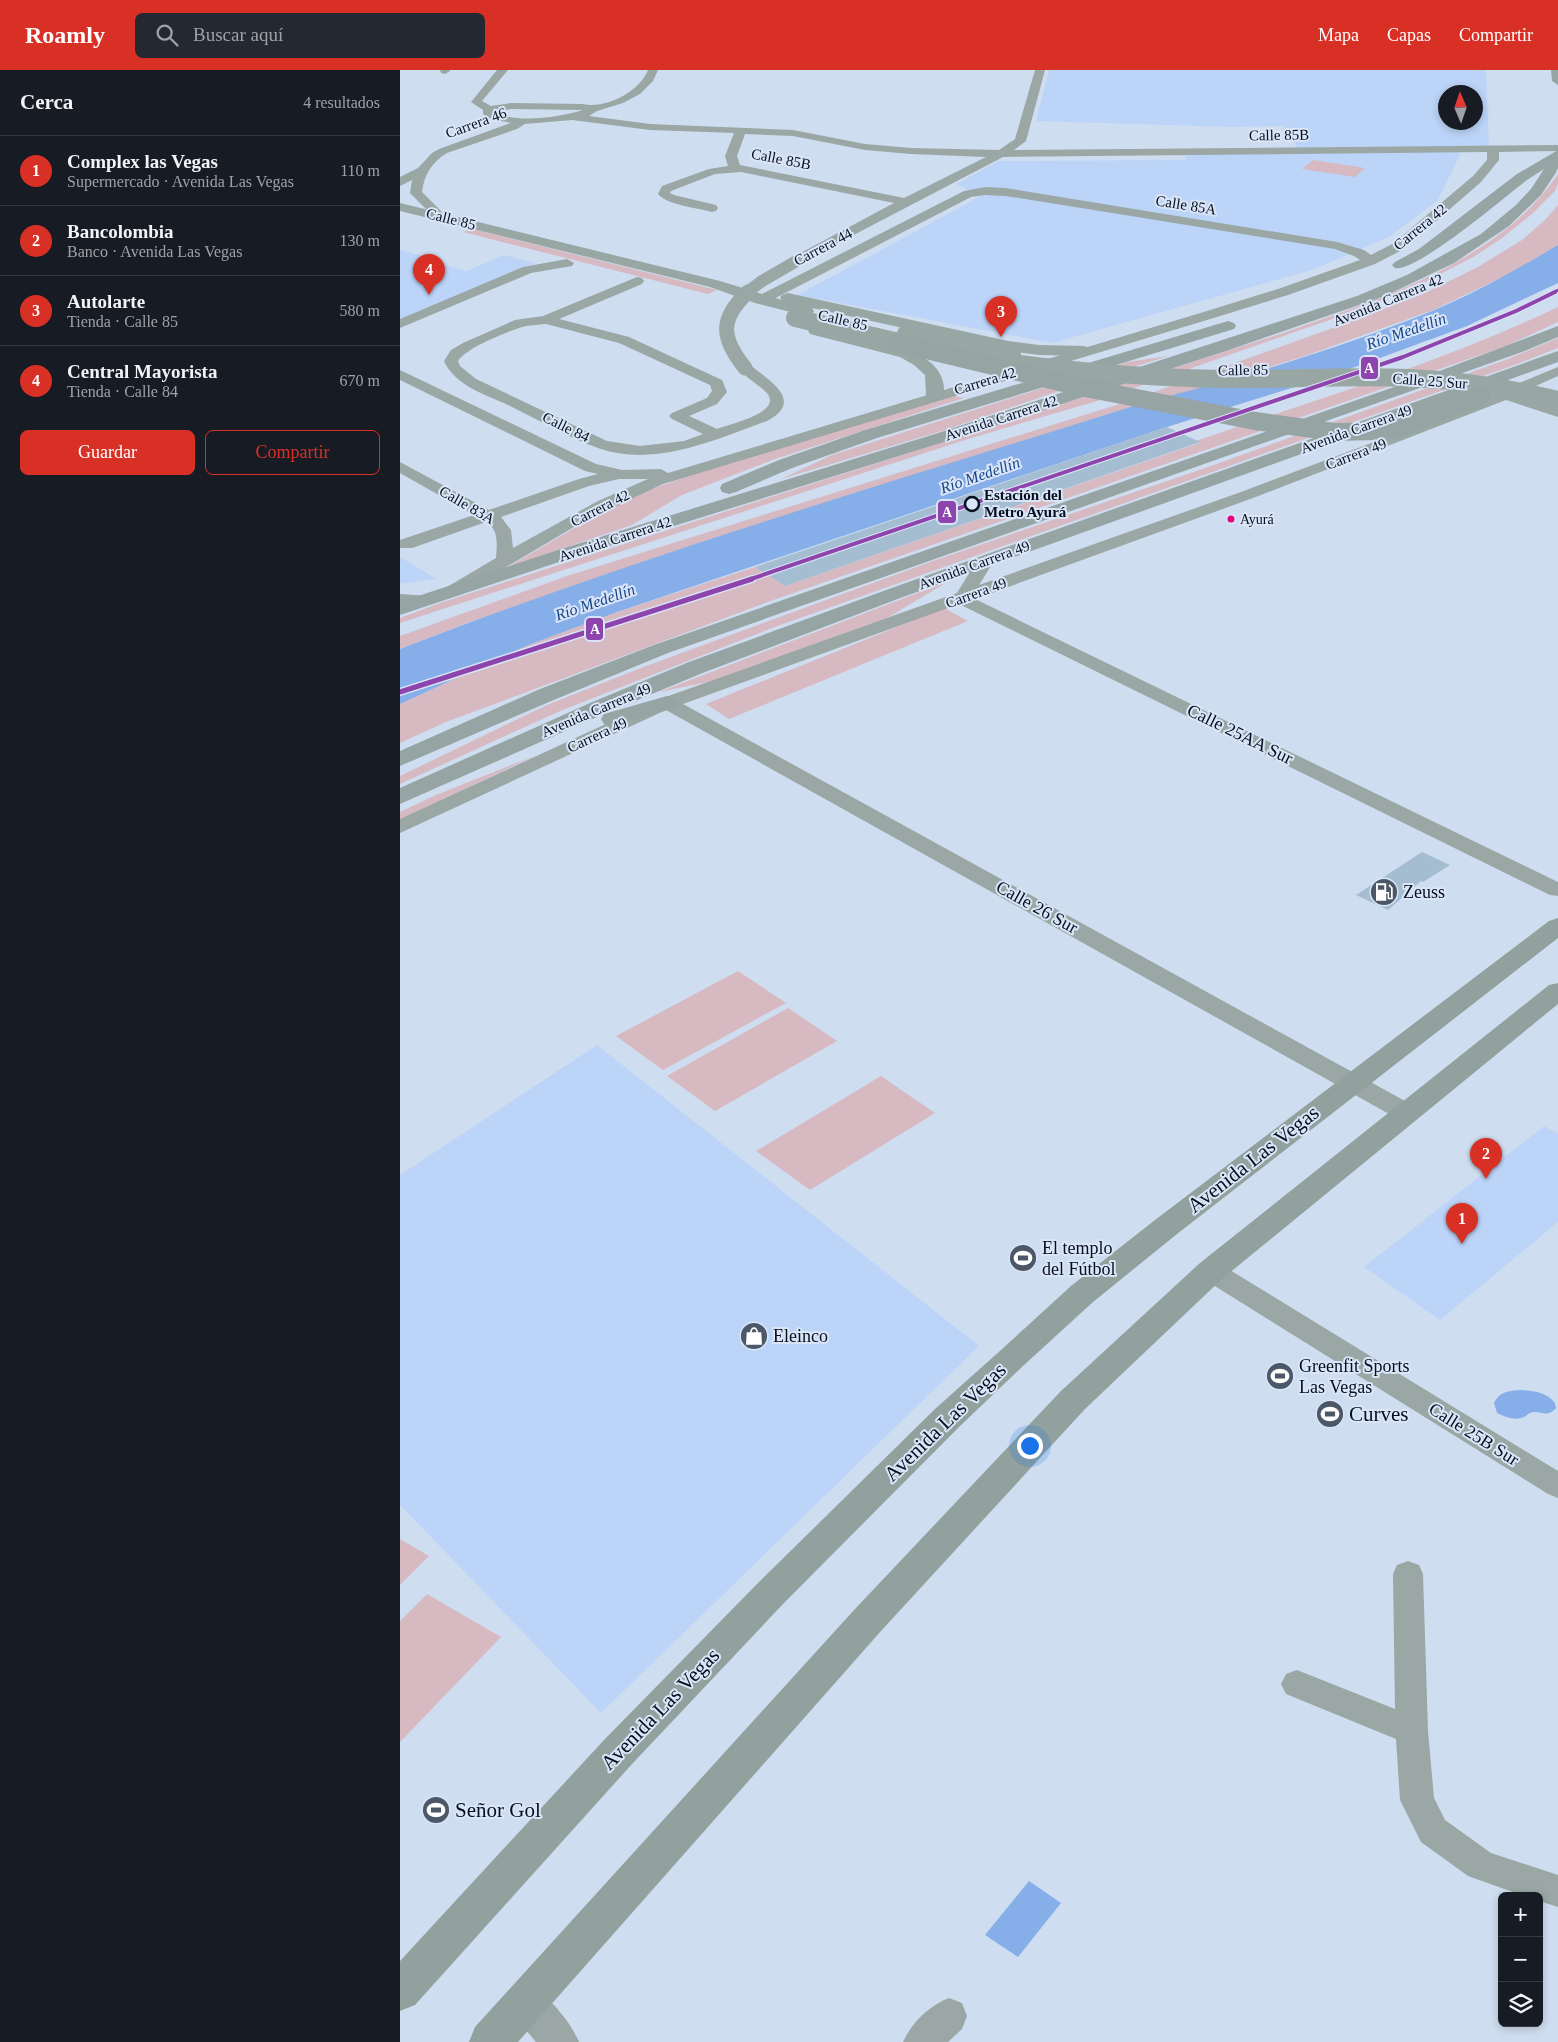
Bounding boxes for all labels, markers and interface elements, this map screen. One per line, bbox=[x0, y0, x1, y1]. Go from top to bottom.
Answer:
search box bbox=[135, 13, 485, 58]
icon: search bbox=[153, 21, 181, 49]
text: Roamly bbox=[25, 22, 105, 48]
text: Buscar aquí bbox=[193, 24, 283, 45]
text: Mapa bbox=[1318, 25, 1359, 45]
text: Capas bbox=[1387, 25, 1431, 45]
text: Compartir bbox=[1459, 25, 1533, 45]
north arrow bbox=[1438, 85, 1483, 130]
text: Cerca bbox=[20, 90, 73, 114]
text: 4 resultados bbox=[303, 94, 380, 111]
street label: Carrera 46 bbox=[443, 104, 509, 141]
street label: Calle 85B bbox=[1249, 126, 1309, 144]
street label: Calle 85B bbox=[750, 145, 812, 173]
text: Complex las Vegas bbox=[67, 151, 218, 172]
text: 1 bbox=[32, 162, 40, 179]
text: 110 m bbox=[340, 162, 380, 179]
text: Supermercado · Avenida Las Vegas bbox=[67, 173, 294, 190]
street label: Calle 85A bbox=[1155, 192, 1218, 218]
street label: Carrera 42 bbox=[1390, 201, 1450, 253]
street label: Calle 85 bbox=[425, 205, 477, 233]
text: Bancolombia bbox=[67, 221, 174, 242]
street label: Carrera 44 bbox=[791, 225, 855, 269]
text: 2 bbox=[32, 232, 40, 249]
text: 130 m bbox=[340, 232, 380, 249]
text: Banco · Avenida Las Vegas bbox=[67, 243, 242, 260]
pin: 4 bbox=[413, 254, 445, 295]
street label: Avenida Carrera 42 bbox=[1331, 271, 1445, 329]
text: Autolarte bbox=[67, 291, 145, 312]
pin: 3 bbox=[985, 296, 1017, 337]
text: 3 bbox=[32, 302, 40, 319]
text: 580 m bbox=[340, 302, 380, 319]
street label: Calle 85 bbox=[817, 307, 869, 333]
water label: Río Medellín bbox=[1363, 309, 1448, 353]
text: Tienda · Calle 85 bbox=[67, 313, 178, 330]
line badge: A bbox=[1360, 356, 1379, 380]
text: Central Mayorista bbox=[67, 361, 217, 382]
text: A bbox=[1364, 361, 1375, 376]
street label: Calle 85 bbox=[1218, 362, 1268, 378]
street label: Carrera 42 bbox=[952, 364, 1018, 398]
street label: Calle 25 Sur bbox=[1392, 370, 1468, 392]
text: 4 bbox=[32, 372, 40, 389]
text: 670 m bbox=[340, 372, 380, 389]
text: Tienda · Calle 84 bbox=[67, 383, 178, 400]
street label: Avenida Carrera 42 bbox=[943, 392, 1059, 444]
street label: Avenida Carrera 49 bbox=[1298, 401, 1414, 457]
street label: Calle 84 bbox=[540, 409, 593, 445]
button: Guardar bbox=[20, 430, 195, 475]
button: Compartir bbox=[205, 430, 380, 475]
street label: Carrera 49 bbox=[1323, 434, 1389, 474]
water label: Río Medellín bbox=[937, 453, 1022, 497]
street label: Calle 83A bbox=[436, 483, 498, 527]
street label: Carrera 42 bbox=[568, 486, 632, 530]
place label: Estación del Metro Ayurá bbox=[984, 487, 1067, 520]
marker: Estación del Metro Ayurá bbox=[964, 496, 980, 512]
line badge: A bbox=[937, 500, 957, 524]
text: A bbox=[942, 505, 953, 520]
place label: Ayurá bbox=[1240, 512, 1274, 527]
street label: Avenida Carrera 42 bbox=[557, 513, 673, 565]
marker: Ayurá bbox=[1226, 514, 1236, 524]
street label: Avenida Carrera 49 bbox=[916, 537, 1032, 593]
street label: Carrera 49 bbox=[943, 574, 1009, 612]
water label: Río Medellín bbox=[552, 580, 637, 624]
line badge: A bbox=[585, 617, 604, 641]
text: A bbox=[590, 622, 601, 637]
street label: Avenida Carrera 49 bbox=[539, 679, 653, 741]
street label: Calle 25AA Sur bbox=[1184, 700, 1296, 768]
street label: Carrera 49 bbox=[564, 713, 630, 757]
street label: Calle 26 Sur bbox=[993, 876, 1081, 938]
fuel station icon: Zeuss bbox=[1369, 877, 1399, 907]
place label: Zeuss bbox=[1403, 882, 1445, 902]
street label: Avenida Las Vegas bbox=[1182, 1100, 1324, 1218]
pin: 2 bbox=[1470, 1138, 1502, 1179]
pin: 1 bbox=[1446, 1203, 1478, 1244]
place label: El templo del Fútbol bbox=[1042, 1238, 1116, 1279]
sports icon: El templo del Fútbol bbox=[1008, 1243, 1038, 1273]
shop icon: Eleinco bbox=[739, 1321, 769, 1351]
place label: Eleinco bbox=[773, 1326, 828, 1346]
place label: Greenfit Sports Las Vegas bbox=[1299, 1356, 1409, 1397]
street label: Avenida Las Vegas bbox=[879, 1358, 1011, 1486]
sports icon: Greenfit Sports Las Vegas bbox=[1265, 1361, 1295, 1391]
street label: Calle 25B Sur bbox=[1425, 1398, 1523, 1470]
sports icon: Curves bbox=[1315, 1399, 1345, 1429]
place label: Curves bbox=[1349, 1402, 1409, 1426]
your location bbox=[1017, 1433, 1043, 1459]
street label: Avenida Las Vegas bbox=[596, 1643, 724, 1775]
sports icon: Señor Gol bbox=[421, 1795, 451, 1825]
place label: Señor Gol bbox=[455, 1798, 541, 1822]
map controls bbox=[1498, 1892, 1543, 2027]
button: + bbox=[1498, 1892, 1543, 1937]
button: − bbox=[1498, 1937, 1543, 1982]
button: layers bbox=[1498, 1982, 1543, 2027]

